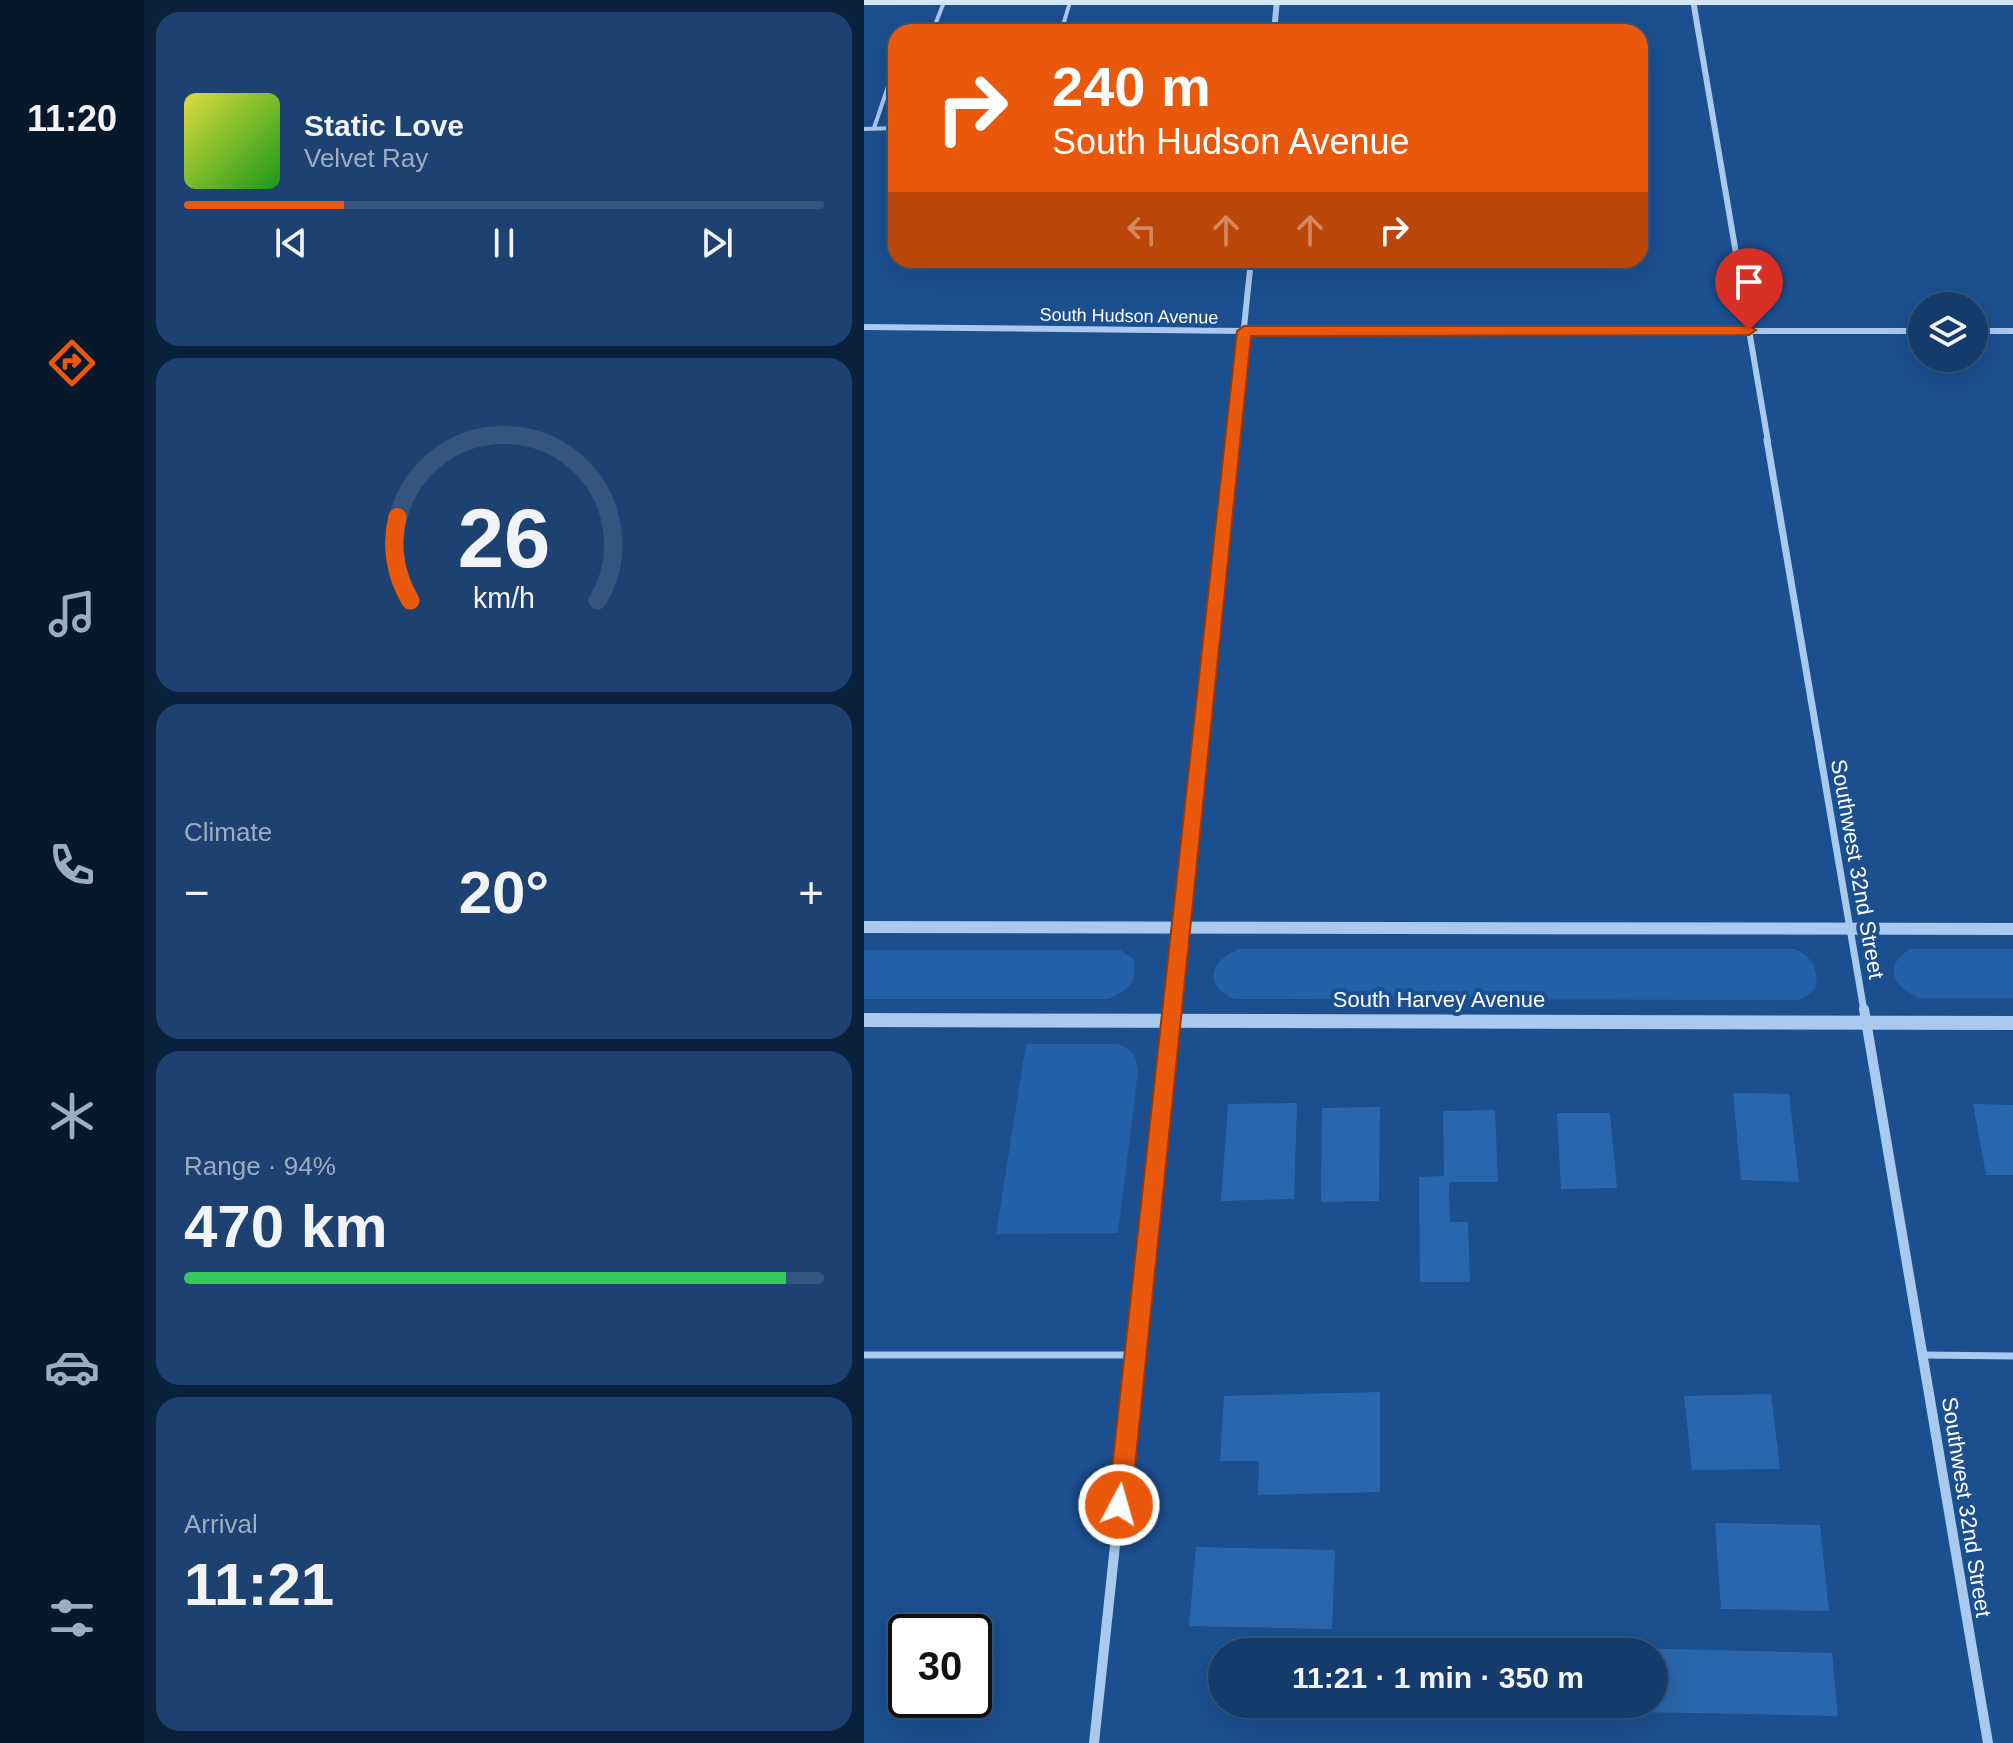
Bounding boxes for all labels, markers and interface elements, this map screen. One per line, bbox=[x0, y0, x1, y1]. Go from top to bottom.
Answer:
text: 240 m bbox=[1052, 55, 1211, 118]
icon: right bbox=[920, 56, 1024, 160]
text: 11:20 bbox=[27, 98, 117, 139]
text: Static Love bbox=[304, 109, 464, 142]
text: South Hudson Avenue bbox=[1052, 121, 1410, 162]
text: Velvet Ray bbox=[304, 143, 428, 173]
icon: left bbox=[1120, 208, 1164, 252]
icon: ahead bbox=[1204, 208, 1248, 252]
icon: ahead bbox=[1288, 208, 1332, 252]
icon: right bbox=[1372, 208, 1416, 252]
icon: previous bbox=[269, 221, 313, 265]
icon: pause bbox=[482, 221, 526, 265]
icon: next bbox=[695, 221, 739, 265]
pin bbox=[1715, 248, 1783, 330]
icon: arrive bbox=[1727, 260, 1771, 304]
map controls bbox=[1908, 292, 1988, 372]
button: layers bbox=[1908, 292, 1988, 372]
street label: South Hudson Avenue bbox=[1039, 304, 1219, 328]
icon: directions bbox=[44, 335, 100, 391]
text: 26 bbox=[458, 492, 550, 585]
text: km/h bbox=[473, 582, 535, 614]
icon: music bbox=[44, 586, 100, 642]
street label: Southwest 32nd Street bbox=[1826, 757, 1889, 981]
text: Climate bbox=[184, 817, 272, 847]
icon: phone bbox=[44, 837, 100, 893]
text: 20° bbox=[459, 859, 549, 926]
text: − bbox=[184, 868, 210, 917]
text: + bbox=[798, 868, 824, 917]
street label: South Harvey Avenue bbox=[1333, 987, 1545, 1012]
icon: climate bbox=[44, 1088, 100, 1144]
text: Range · 94% bbox=[184, 1151, 336, 1181]
text: 470 km bbox=[184, 1193, 388, 1260]
icon: car bbox=[44, 1339, 100, 1395]
street label: Southwest 32nd Street bbox=[1937, 1395, 1996, 1619]
position arrow bbox=[1077, 1463, 1161, 1547]
text: Arrival bbox=[184, 1509, 258, 1539]
text: 11:21 bbox=[184, 1551, 334, 1618]
icon: filters bbox=[44, 1590, 100, 1646]
speed limit sign: 30 bbox=[888, 1614, 992, 1718]
text: 11:21 · 1 min · 350 m bbox=[1292, 1661, 1584, 1694]

